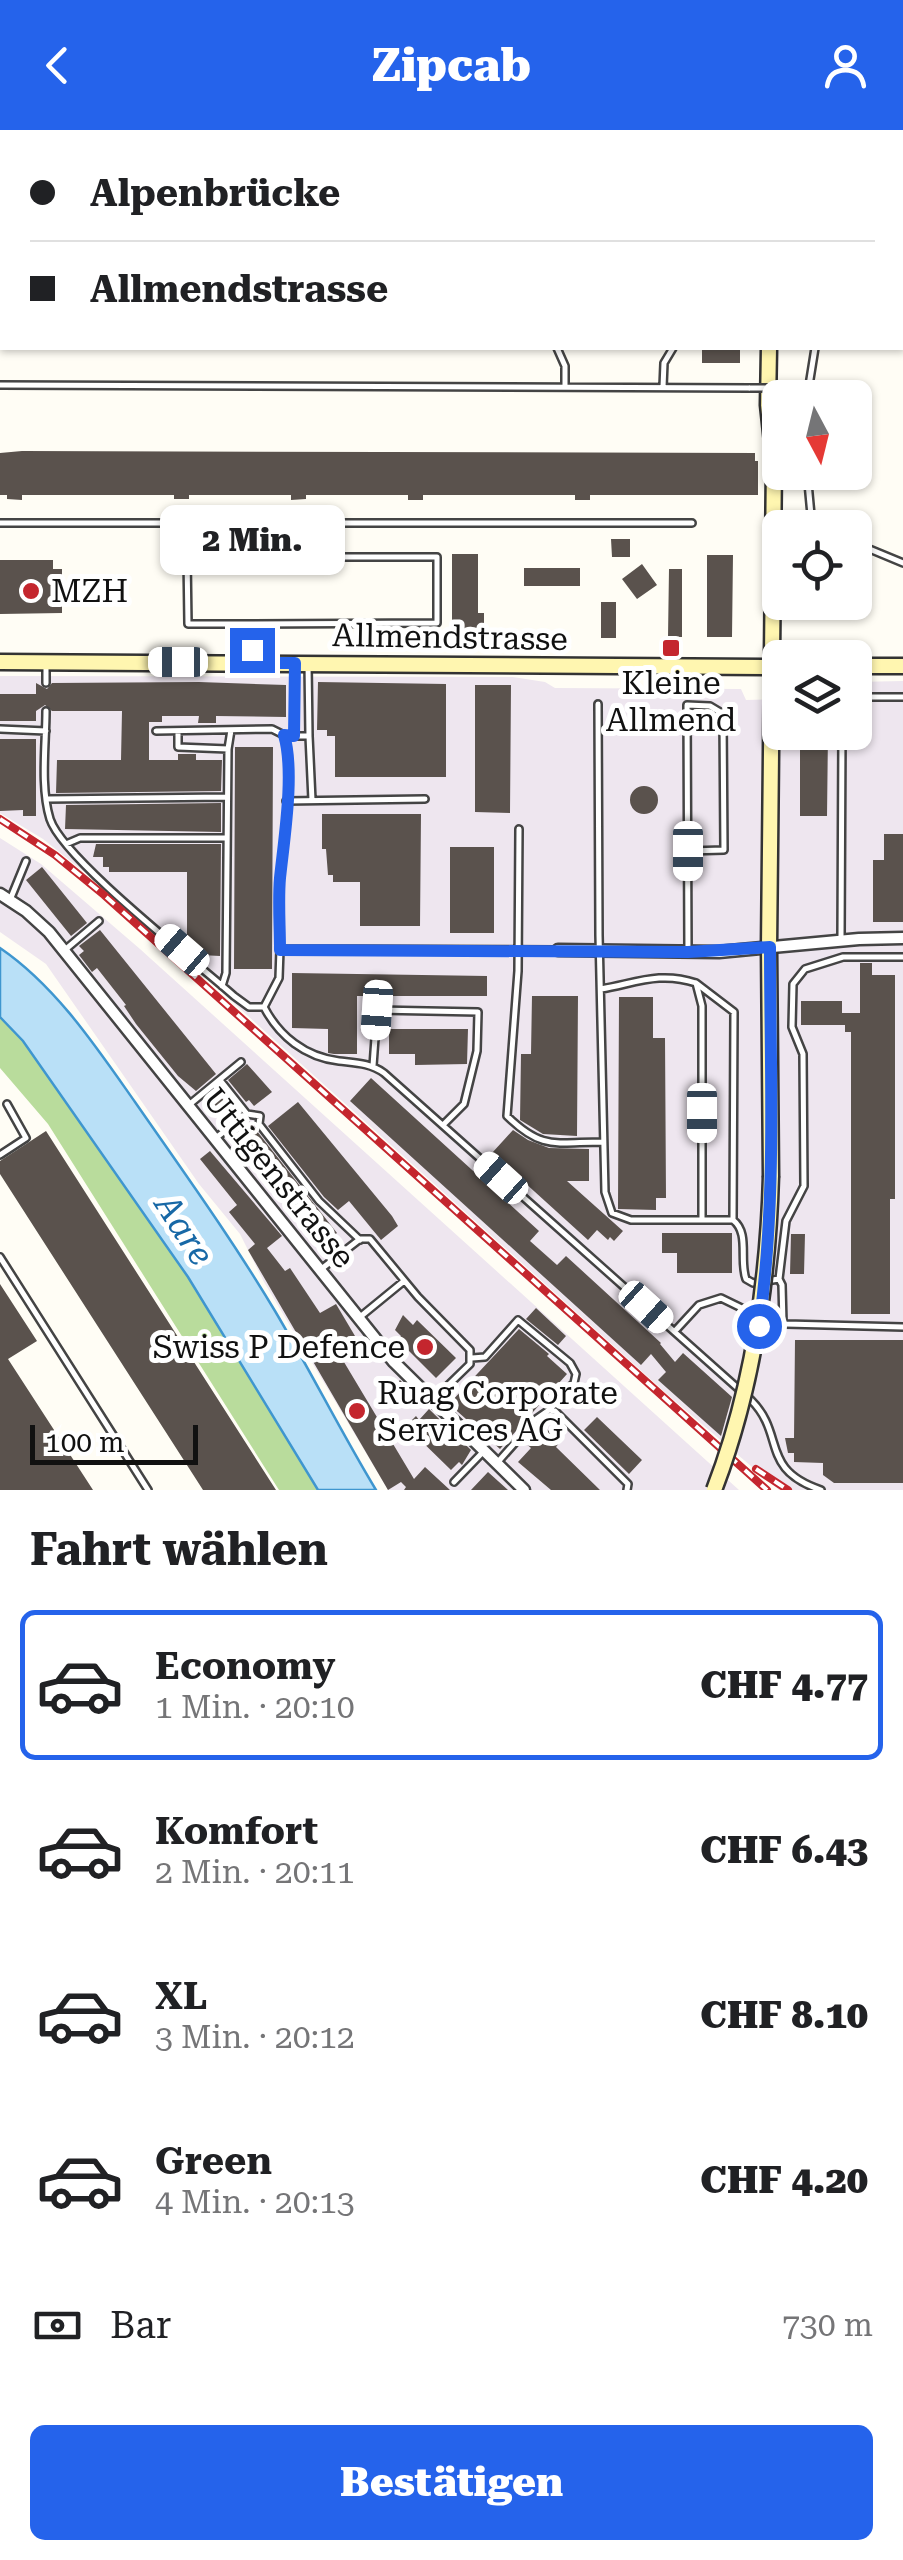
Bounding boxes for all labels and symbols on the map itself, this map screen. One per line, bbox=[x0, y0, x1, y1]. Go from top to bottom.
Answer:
north arrow bbox=[762, 380, 872, 490]
callout: 2 Min. bbox=[160, 505, 344, 575]
place label: MZH bbox=[51, 572, 128, 610]
marker: MZH bbox=[20, 580, 42, 602]
street label: Allmendstrasse bbox=[332, 616, 568, 658]
route end bbox=[230, 628, 275, 673]
marker: Kleine Allmend bbox=[660, 637, 682, 659]
car bbox=[148, 647, 208, 677]
place label: Kleine Allmend bbox=[606, 664, 736, 739]
car bbox=[673, 821, 703, 881]
car bbox=[150, 919, 214, 981]
car bbox=[360, 979, 394, 1041]
street label: Uttigenstrasse bbox=[195, 1080, 363, 1276]
car bbox=[687, 1083, 717, 1143]
car bbox=[469, 1147, 533, 1209]
water label: Aare bbox=[145, 1185, 222, 1273]
car bbox=[614, 1276, 678, 1338]
route start bbox=[737, 1304, 782, 1349]
place label: Swiss P Defence bbox=[153, 1328, 405, 1366]
marker: Swiss P Defence bbox=[414, 1336, 436, 1358]
place label: Ruag Corporate Services AG bbox=[377, 1374, 618, 1449]
marker: Ruag Corporate Services AG bbox=[346, 1400, 368, 1422]
scale bar bbox=[30, 1420, 198, 1464]

